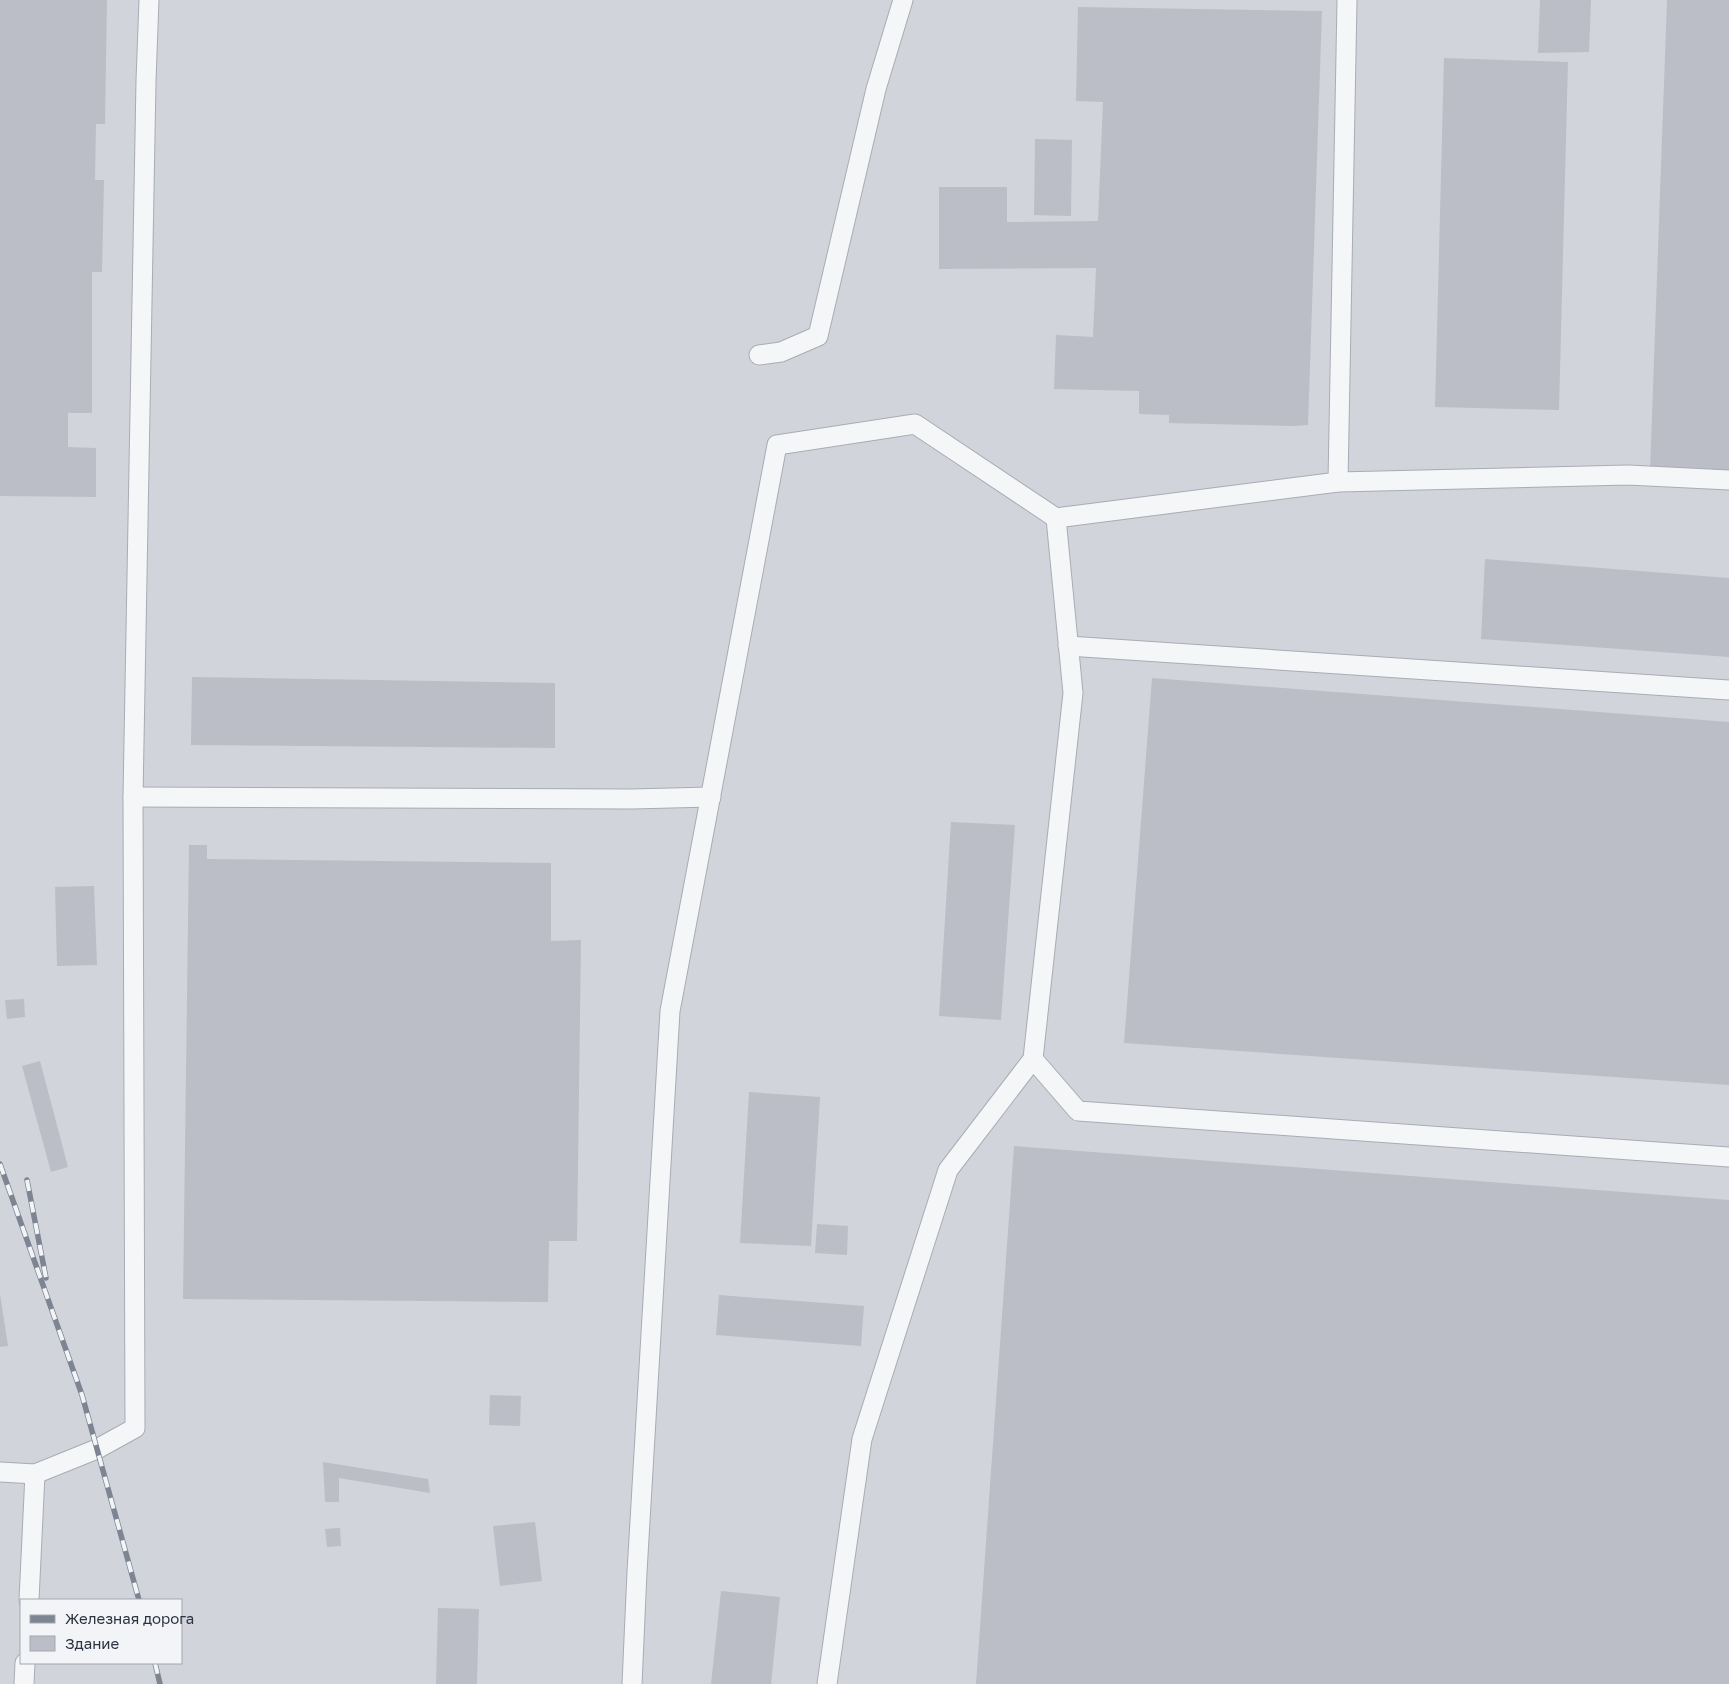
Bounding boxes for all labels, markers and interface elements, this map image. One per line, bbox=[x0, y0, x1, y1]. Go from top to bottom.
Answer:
legend bbox=[20, 1599, 182, 1664]
text: Железная дорога bbox=[65, 1609, 194, 1627]
text: Здание bbox=[65, 1634, 119, 1652]

